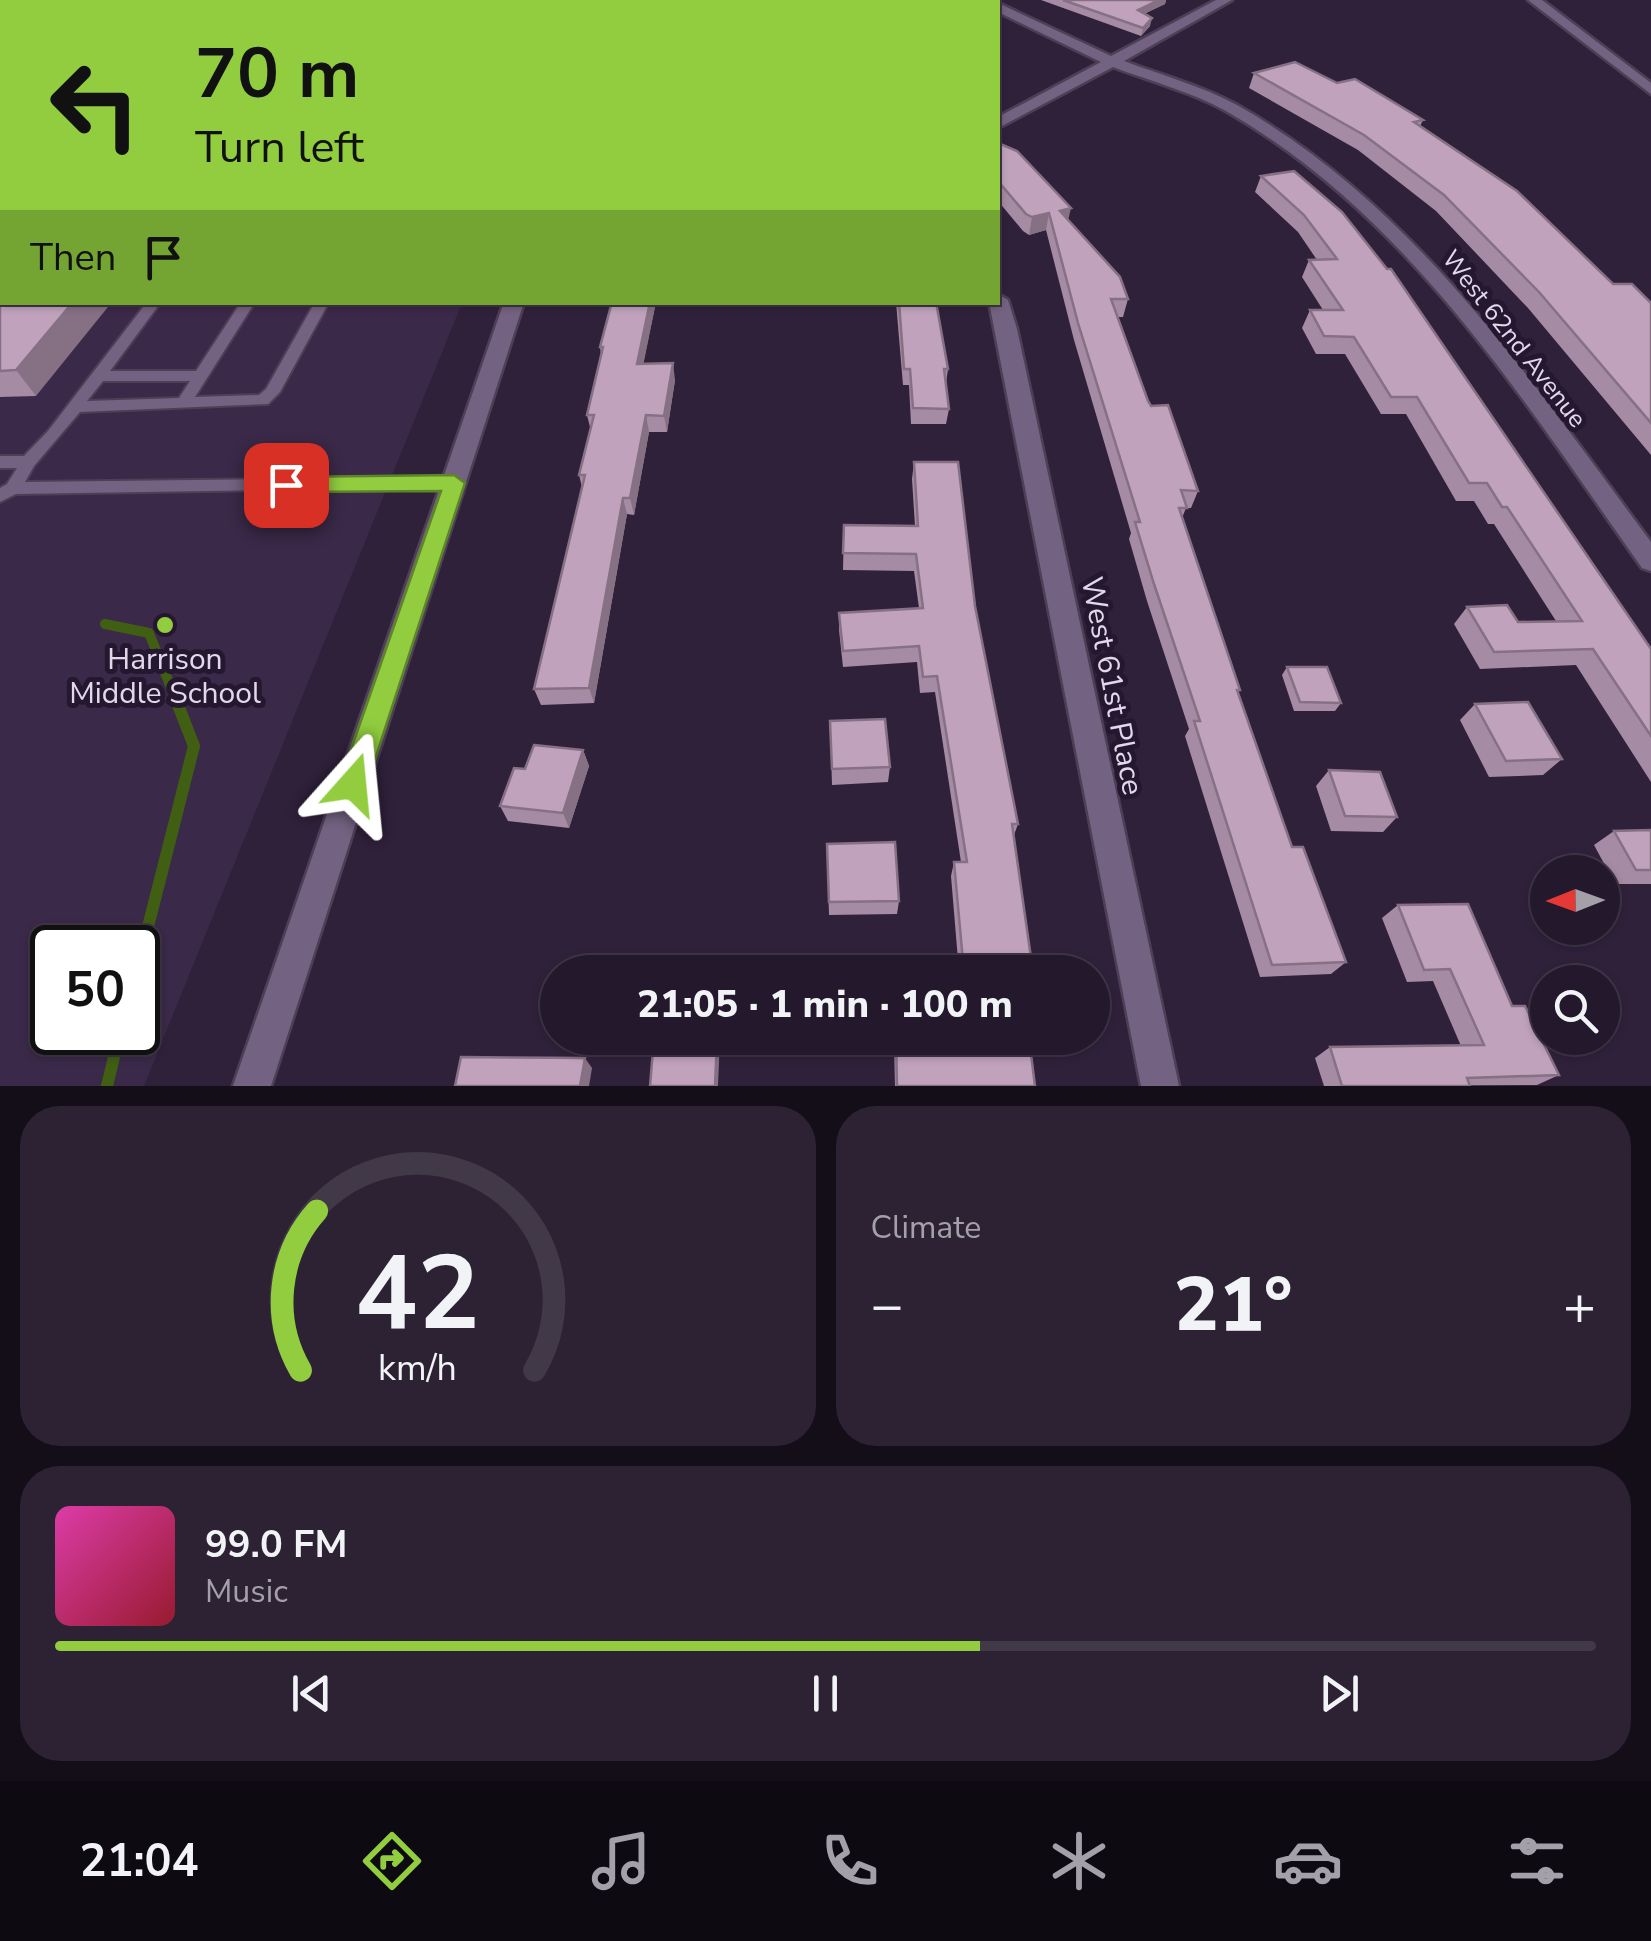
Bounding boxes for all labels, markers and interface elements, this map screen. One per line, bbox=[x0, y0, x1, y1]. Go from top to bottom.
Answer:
text: 70 m bbox=[195, 26, 359, 122]
icon: left bbox=[30, 40, 160, 170]
text: Turn left bbox=[195, 117, 364, 178]
icon: arrive bbox=[136, 230, 191, 285]
text: Then bbox=[30, 232, 116, 283]
street label: West 62nd Avenue bbox=[1434, 243, 1594, 435]
pin bbox=[244, 443, 329, 528]
icon: arrive bbox=[259, 458, 314, 513]
street label: West 61st Place bbox=[1071, 573, 1153, 799]
marker: Harrison Middle School bbox=[154, 614, 176, 636]
place label: Harrison Middle School bbox=[69, 639, 261, 714]
position arrow bbox=[301, 732, 405, 836]
north arrow bbox=[1530, 855, 1620, 945]
map controls bbox=[1530, 855, 1620, 1055]
speed limit sign: 50 bbox=[30, 925, 160, 1055]
button: search bbox=[1530, 965, 1620, 1055]
text: 21:05 · 1 min · 100 m bbox=[637, 979, 1013, 1030]
text: Climate bbox=[871, 1206, 981, 1249]
text: 42 bbox=[355, 1223, 480, 1365]
text: 21° bbox=[1174, 1254, 1293, 1356]
text: − bbox=[871, 1268, 904, 1343]
text: + bbox=[1563, 1268, 1596, 1343]
text: km/h bbox=[378, 1344, 457, 1393]
text: 99.0 FM bbox=[205, 1519, 347, 1570]
text: Music bbox=[205, 1570, 288, 1613]
icon: previous bbox=[284, 1666, 339, 1721]
icon: pause bbox=[798, 1666, 853, 1721]
icon: next bbox=[1312, 1666, 1367, 1721]
icon: directions bbox=[357, 1826, 427, 1896]
icon: music bbox=[586, 1826, 656, 1896]
icon: phone bbox=[815, 1826, 885, 1896]
icon: climate bbox=[1044, 1826, 1114, 1896]
icon: car bbox=[1273, 1826, 1343, 1896]
icon: filters bbox=[1502, 1826, 1572, 1896]
text: 21:04 bbox=[79, 1831, 199, 1892]

